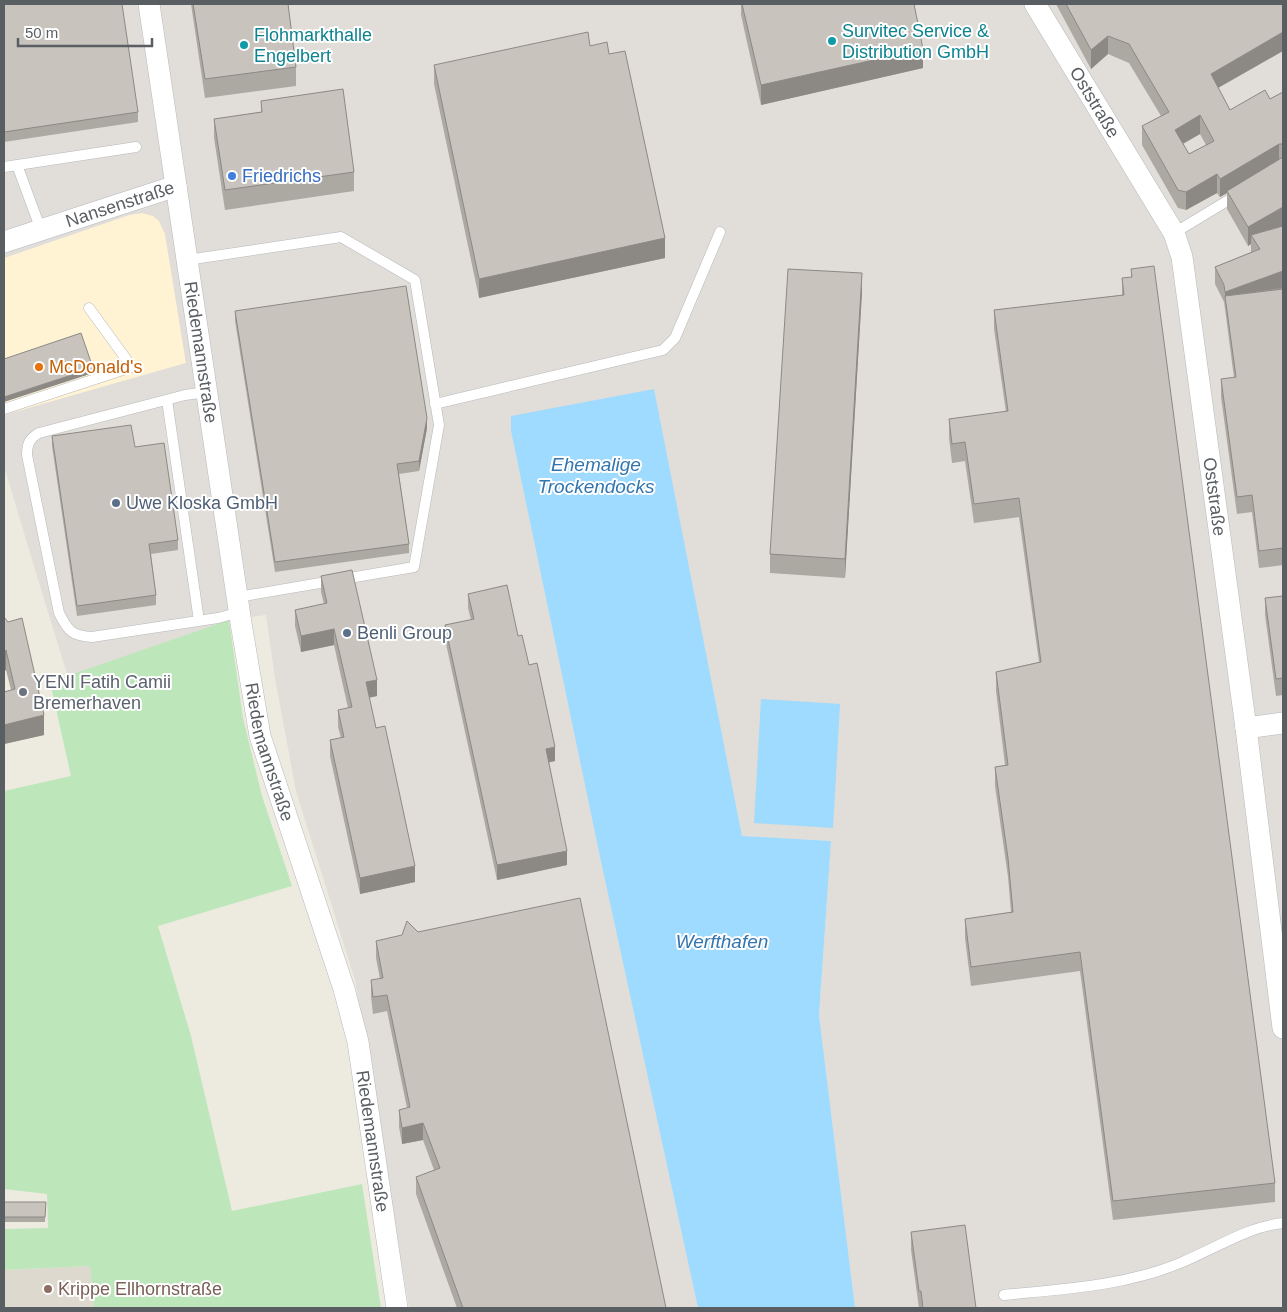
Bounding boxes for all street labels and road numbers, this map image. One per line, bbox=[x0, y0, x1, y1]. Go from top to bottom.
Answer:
street label: Oststraße bbox=[1066, 63, 1124, 141]
street label: Nansenstraße bbox=[63, 177, 177, 231]
street label: Riedemannstraße bbox=[180, 280, 221, 424]
street label: Oststraße bbox=[1199, 456, 1230, 537]
street label: Riedemannstraße bbox=[241, 681, 298, 824]
street label: Riedemannstraße bbox=[352, 1069, 393, 1213]

